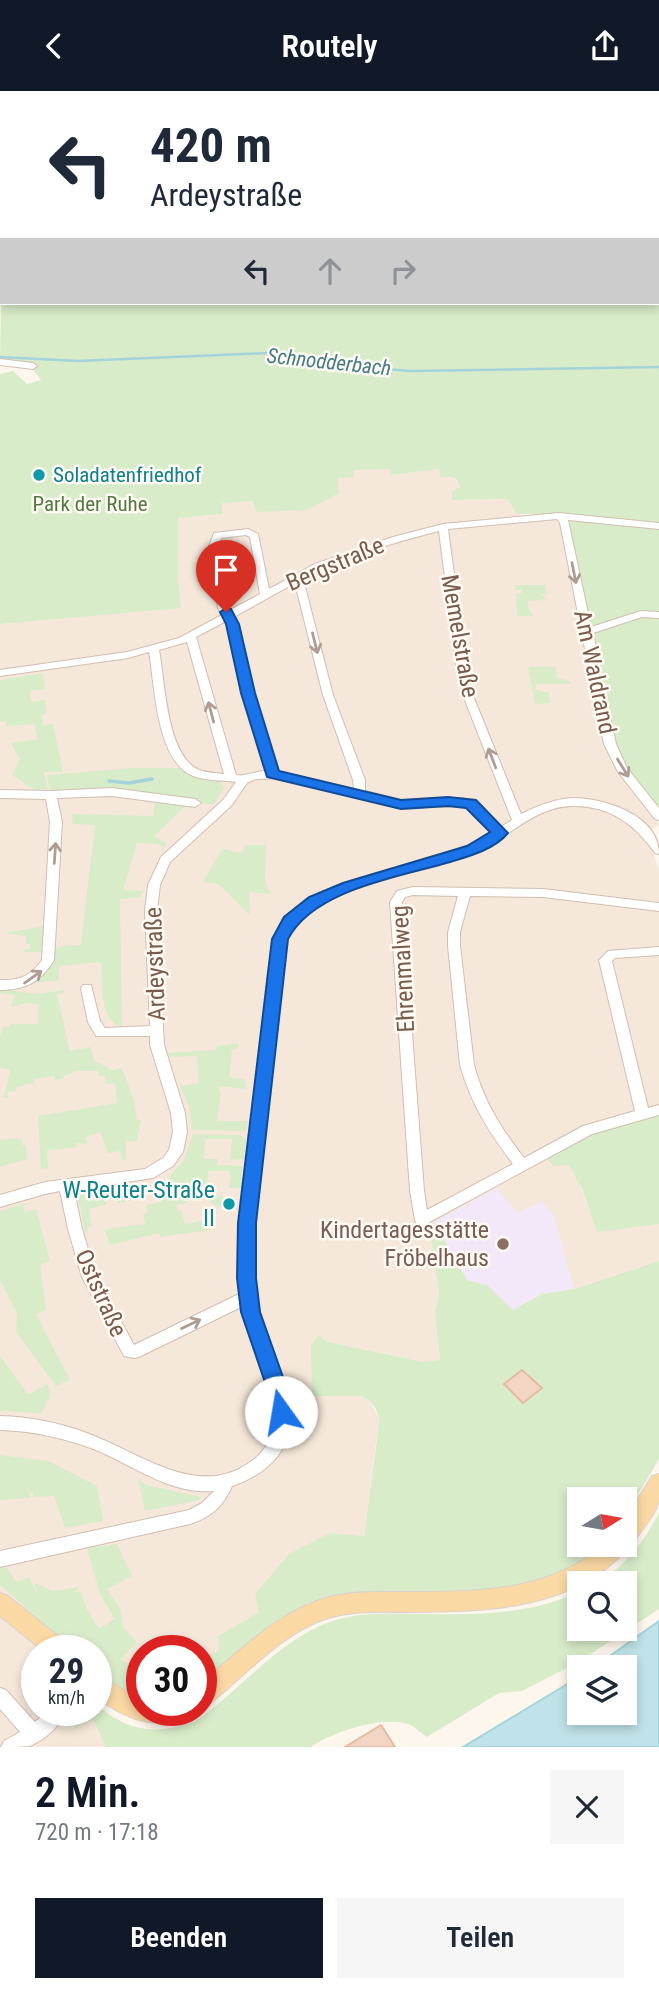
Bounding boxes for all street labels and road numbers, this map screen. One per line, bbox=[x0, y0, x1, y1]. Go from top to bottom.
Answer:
street label: Bergstraße bbox=[282, 531, 388, 597]
street label: Memelstraße bbox=[435, 572, 485, 700]
street label: Am Waldrand bbox=[568, 607, 622, 737]
street label: Ehrenmalweg bbox=[386, 905, 420, 1033]
street label: Ardeystraße bbox=[139, 906, 171, 1022]
street label: Oststraße bbox=[69, 1245, 133, 1341]

